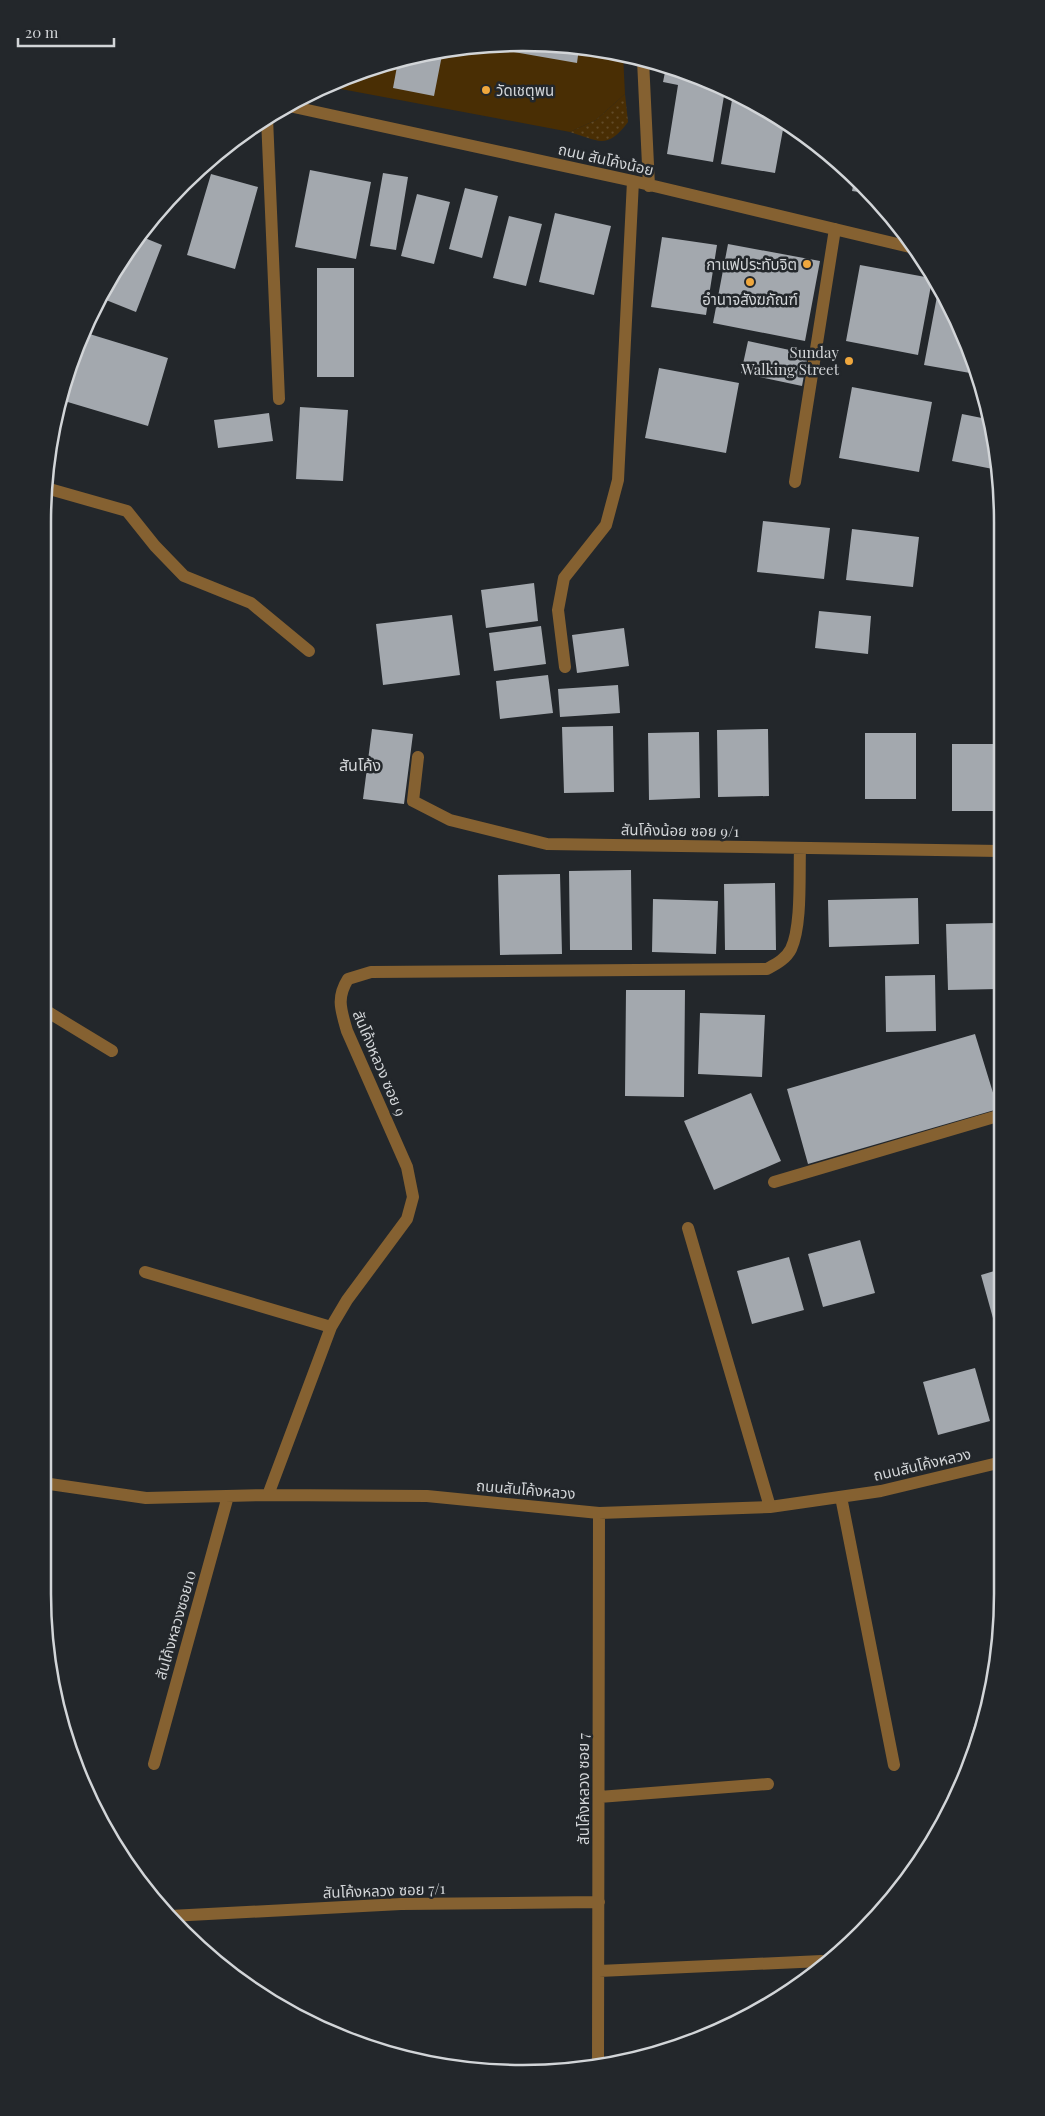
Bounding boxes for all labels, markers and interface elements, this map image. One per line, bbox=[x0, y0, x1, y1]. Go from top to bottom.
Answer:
scale bar bbox=[18, 15, 114, 47]
text: 20 m bbox=[25, 22, 59, 42]
place label: วัดเชตุพน bbox=[496, 80, 554, 100]
marker: วัดเชตุพน bbox=[480, 84, 492, 96]
street label: ถนน สันโค้งน้อย bbox=[556, 138, 656, 180]
place label: กาแฟประทับจิต bbox=[706, 254, 797, 274]
marker: กาแฟประทับจิต bbox=[801, 258, 813, 270]
marker: อำนาจสังฆภัณฑ์ bbox=[744, 276, 756, 288]
place label: อำนาจสังฆภัณฑ์ bbox=[702, 289, 798, 309]
place label: Sunday Walking Street bbox=[740, 342, 840, 379]
marker: Sunday Walking Street bbox=[843, 355, 855, 367]
district label: สันโค้ง bbox=[339, 754, 381, 775]
street label: สันโค้งน้อย ซอย 9/1 bbox=[621, 819, 740, 841]
street label: สันโค้งหลวง ซอย 9 bbox=[349, 1007, 411, 1119]
street label: ถนนสันโค้งหลวง bbox=[871, 1443, 973, 1485]
street label: ถนนสันโค้งหลวง bbox=[475, 1475, 577, 1503]
street label: สันโค้งหลวงซอย10 bbox=[150, 1568, 200, 1682]
street label: สันโค้งหลวง ซอย 7 bbox=[573, 1733, 593, 1845]
street label: สันโค้งหลวง ซอย 7/1 bbox=[322, 1878, 446, 1902]

